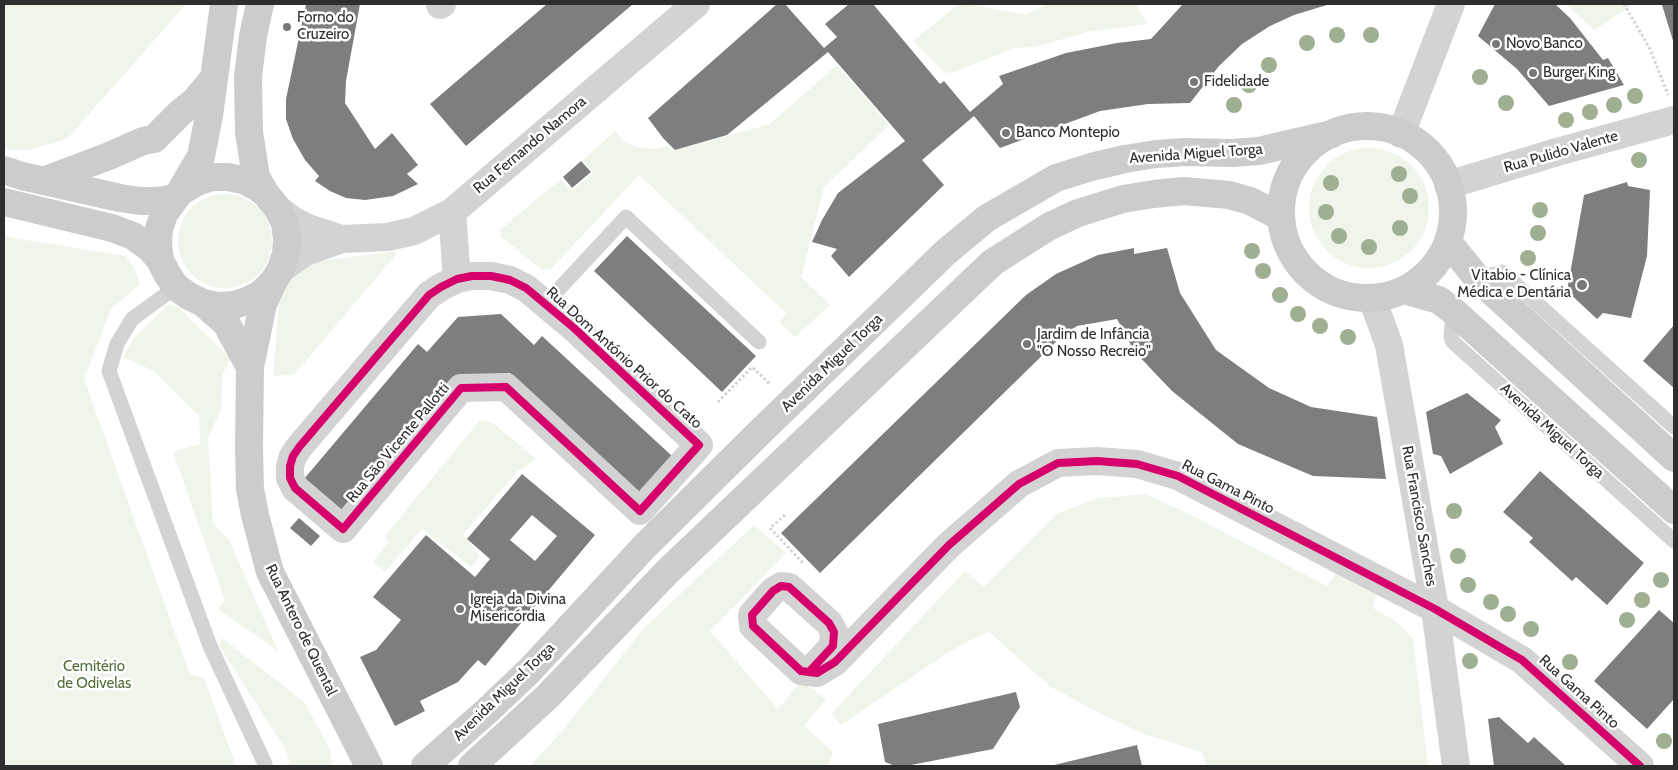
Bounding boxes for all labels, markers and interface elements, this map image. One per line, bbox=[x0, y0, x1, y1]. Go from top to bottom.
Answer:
place label: Forno do Cruzeiro bbox=[297, 9, 354, 44]
marker: Forno do Cruzeiro bbox=[281, 21, 293, 33]
place label: Novo Banco bbox=[1506, 35, 1583, 53]
marker: Novo Banco bbox=[1490, 38, 1502, 50]
place label: Burger King bbox=[1543, 64, 1616, 82]
marker: Burger King bbox=[1527, 67, 1539, 79]
place label: Fidelidade bbox=[1204, 73, 1269, 91]
marker: Fidelidade bbox=[1188, 76, 1200, 88]
street label: Rua Fernando Namora bbox=[470, 93, 590, 197]
place label: Banco Montepio bbox=[1016, 124, 1120, 142]
marker: Banco Montepio bbox=[1000, 127, 1012, 139]
street label: Rua Pulido Valente bbox=[1502, 127, 1620, 177]
street label: Avenida Miguel Torga bbox=[1129, 140, 1263, 168]
place label: Vitabio - Clínica Médica e Dentária bbox=[1457, 267, 1571, 302]
marker: Vitabio - Clínica Médica e Dentária bbox=[1575, 278, 1589, 292]
street label: Rua Dom António Prior do Crato bbox=[542, 283, 706, 433]
street label: Avenida Miguel Torga bbox=[778, 310, 886, 416]
place label: Jardim de Infância "O Nosso Recreio" bbox=[1037, 326, 1151, 361]
marker: Jardim de Infância "O Nosso Recreio" bbox=[1021, 338, 1033, 350]
street label: Rua São Vicente Pallotti bbox=[343, 380, 453, 506]
street label: Avenida Miguel Torga bbox=[1496, 380, 1608, 482]
street label: Rua Francisco Sanches bbox=[1398, 444, 1440, 588]
street label: Rua Gama Pinto bbox=[1179, 456, 1277, 518]
street label: Rua Antero de Quental bbox=[261, 561, 341, 699]
place label: Igreja da Divina Misericórdia bbox=[470, 591, 566, 626]
marker: Igreja da Divina Misericórdia bbox=[454, 603, 466, 615]
street label: Avenida Miguel Torga bbox=[450, 639, 558, 745]
street label: Rua Gama Pinto bbox=[1535, 651, 1623, 733]
park label: Cemitério de Odivelas bbox=[57, 658, 131, 693]

